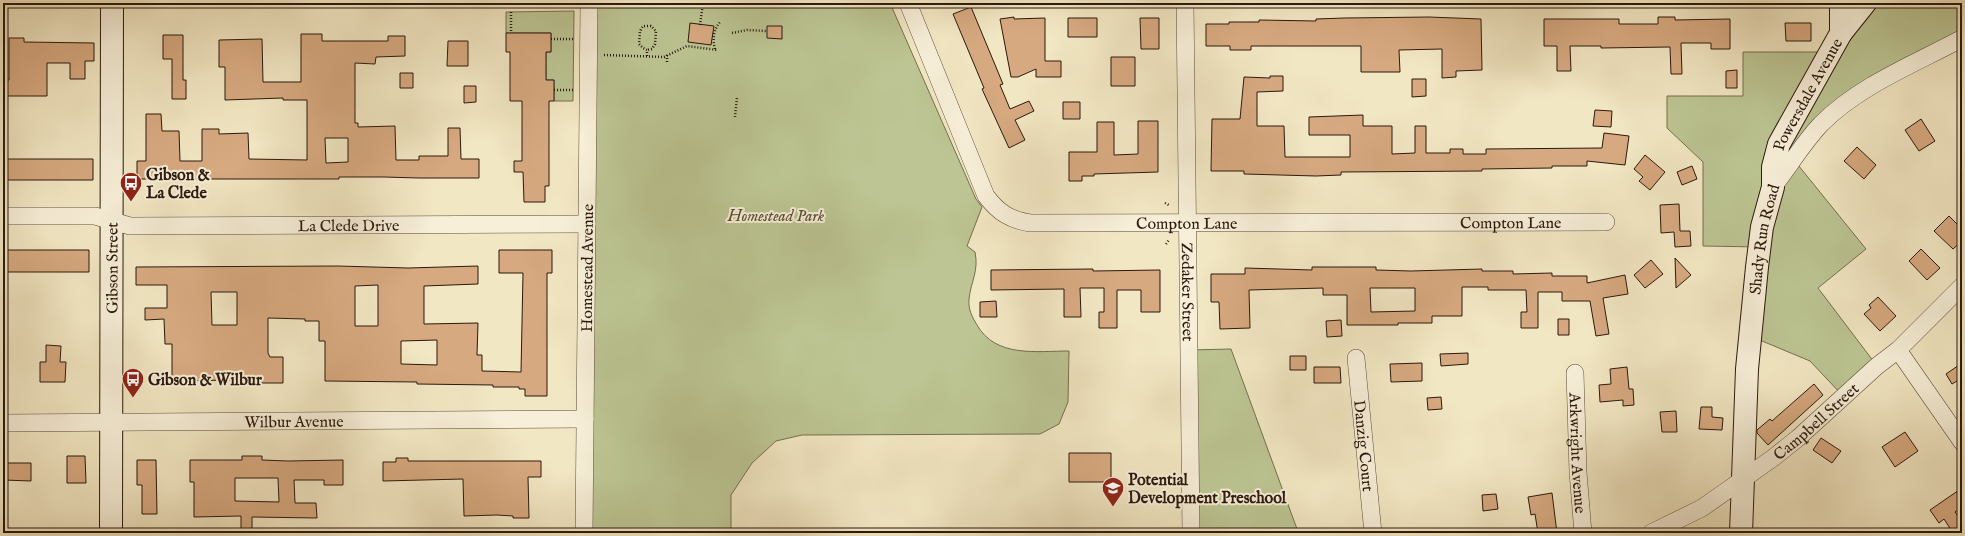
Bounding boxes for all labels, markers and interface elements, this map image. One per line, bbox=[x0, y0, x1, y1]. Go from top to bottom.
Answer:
street label: Powersdale Avenue bbox=[1770, 35, 1848, 153]
place label: Gibson & La Clede bbox=[146, 166, 210, 204]
bus stop icon: Gibson & La Clede bbox=[118, 170, 144, 203]
street label: Shady Run Road bbox=[1746, 182, 1785, 296]
street label: Homestead Avenue bbox=[578, 204, 599, 332]
park label: Homestead Park bbox=[727, 207, 825, 227]
street label: Compton Lane bbox=[1460, 214, 1561, 234]
street label: Compton Lane bbox=[1136, 215, 1237, 235]
street label: La Clede Drive bbox=[298, 217, 399, 237]
street label: Gibson Street bbox=[103, 222, 124, 314]
street label: Zedaker Street bbox=[1176, 242, 1197, 342]
bus stop icon: Gibson & Wilbur bbox=[120, 366, 146, 399]
place label: Gibson & Wilbur bbox=[148, 371, 262, 391]
street label: Campbell Street bbox=[1770, 379, 1864, 466]
street label: Arkwright Avenue bbox=[1564, 391, 1589, 514]
street label: Danzig Court bbox=[1348, 399, 1377, 493]
street label: Wilbur Avenue bbox=[244, 413, 344, 433]
place label: Potential Development Preschool bbox=[1128, 471, 1287, 509]
school or university icon: Potential Development Preschool bbox=[1100, 475, 1126, 508]

